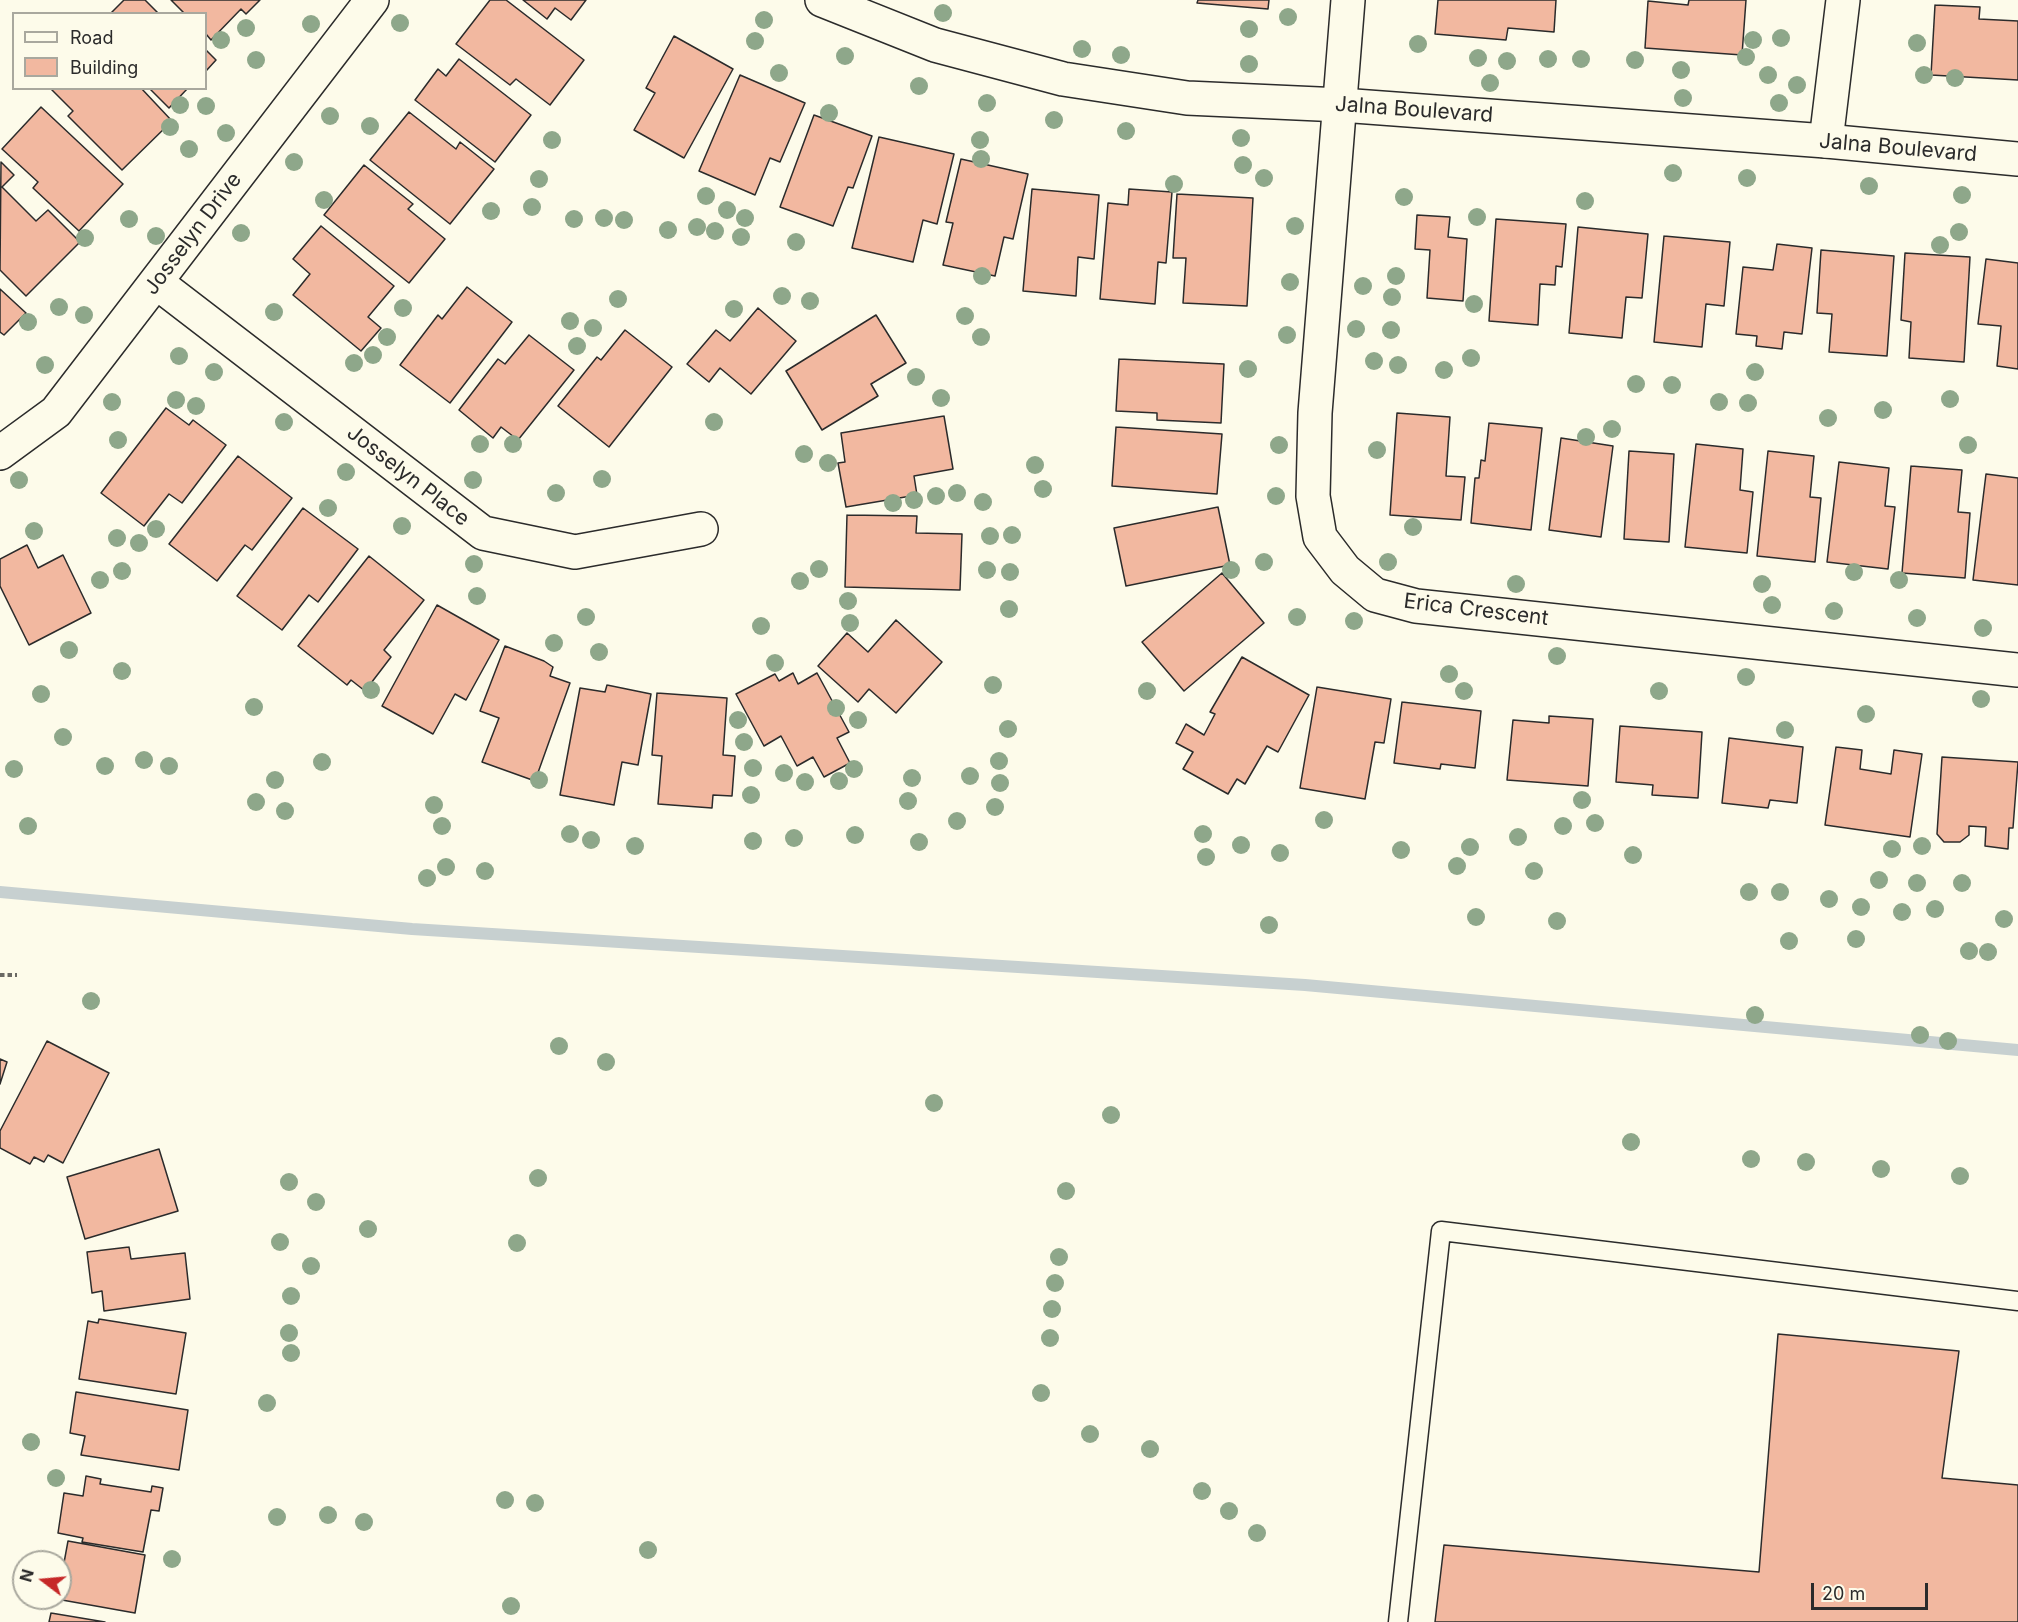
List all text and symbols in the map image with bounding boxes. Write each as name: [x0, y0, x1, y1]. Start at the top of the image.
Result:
legend: [12, 12, 207, 90]
text: Road: [70, 27, 113, 48]
text: Building: [70, 57, 138, 78]
street label: Jalna Boulevard: [1334, 92, 1494, 128]
street label: Jalna Boulevard: [1818, 129, 1978, 167]
street label: Josselyn Drive: [139, 168, 247, 300]
street label: Josselyn Place: [342, 420, 474, 532]
street label: Erica Crescent: [1402, 589, 1550, 631]
north arrow: [12, 1550, 72, 1610]
text: N: [15, 1567, 38, 1584]
scale bar: [1814, 1571, 1931, 1609]
text: 20 m: [1822, 1583, 1865, 1604]

